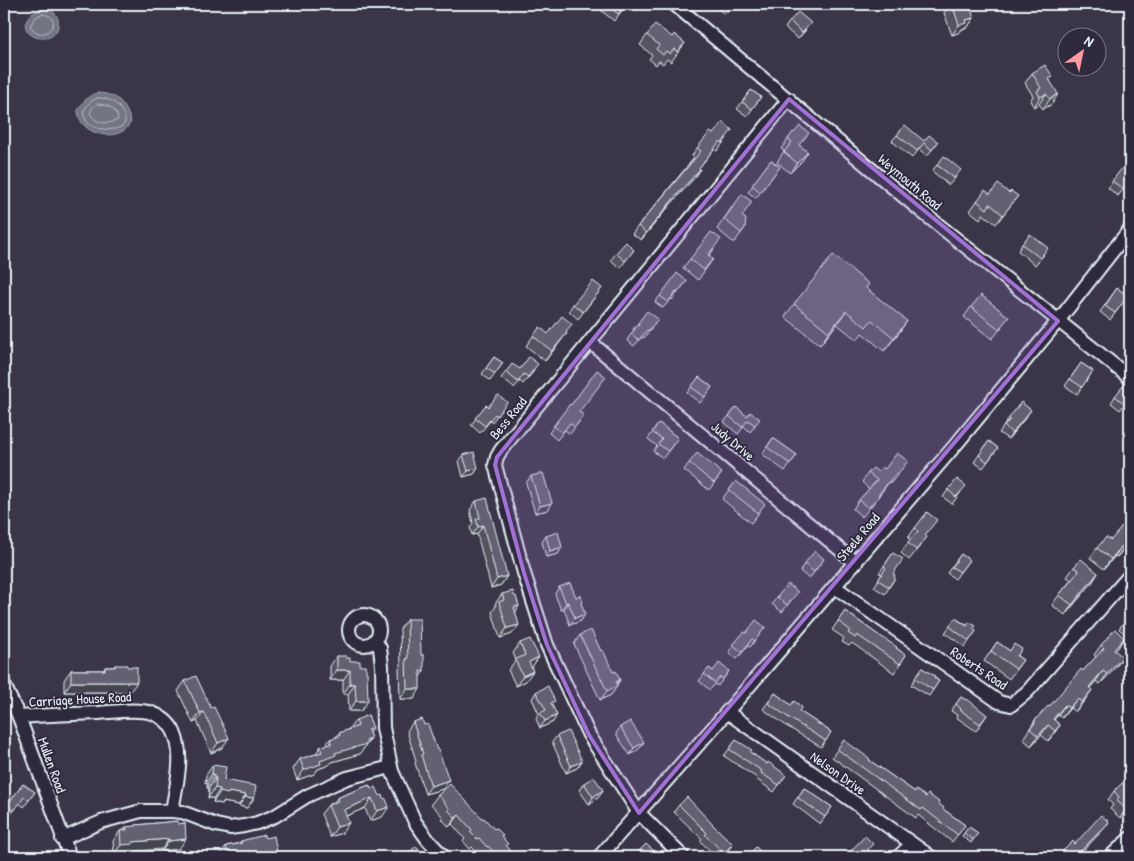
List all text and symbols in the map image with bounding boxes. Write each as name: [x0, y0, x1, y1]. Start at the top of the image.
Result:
north arrow: [1056, 28, 1106, 78]
text: N: [1081, 31, 1098, 51]
street label: Weymouth Road: [874, 149, 947, 215]
street label: Bess Road: [485, 392, 531, 443]
street label: Judy Drive: [707, 417, 760, 466]
street label: Steele Road: [832, 508, 884, 565]
street label: Roberts Road: [947, 642, 1012, 694]
street label: Carriage House Road: [28, 686, 132, 712]
street label: Mullen Road: [34, 734, 72, 796]
street label: Nelson Drive: [807, 747, 870, 799]

